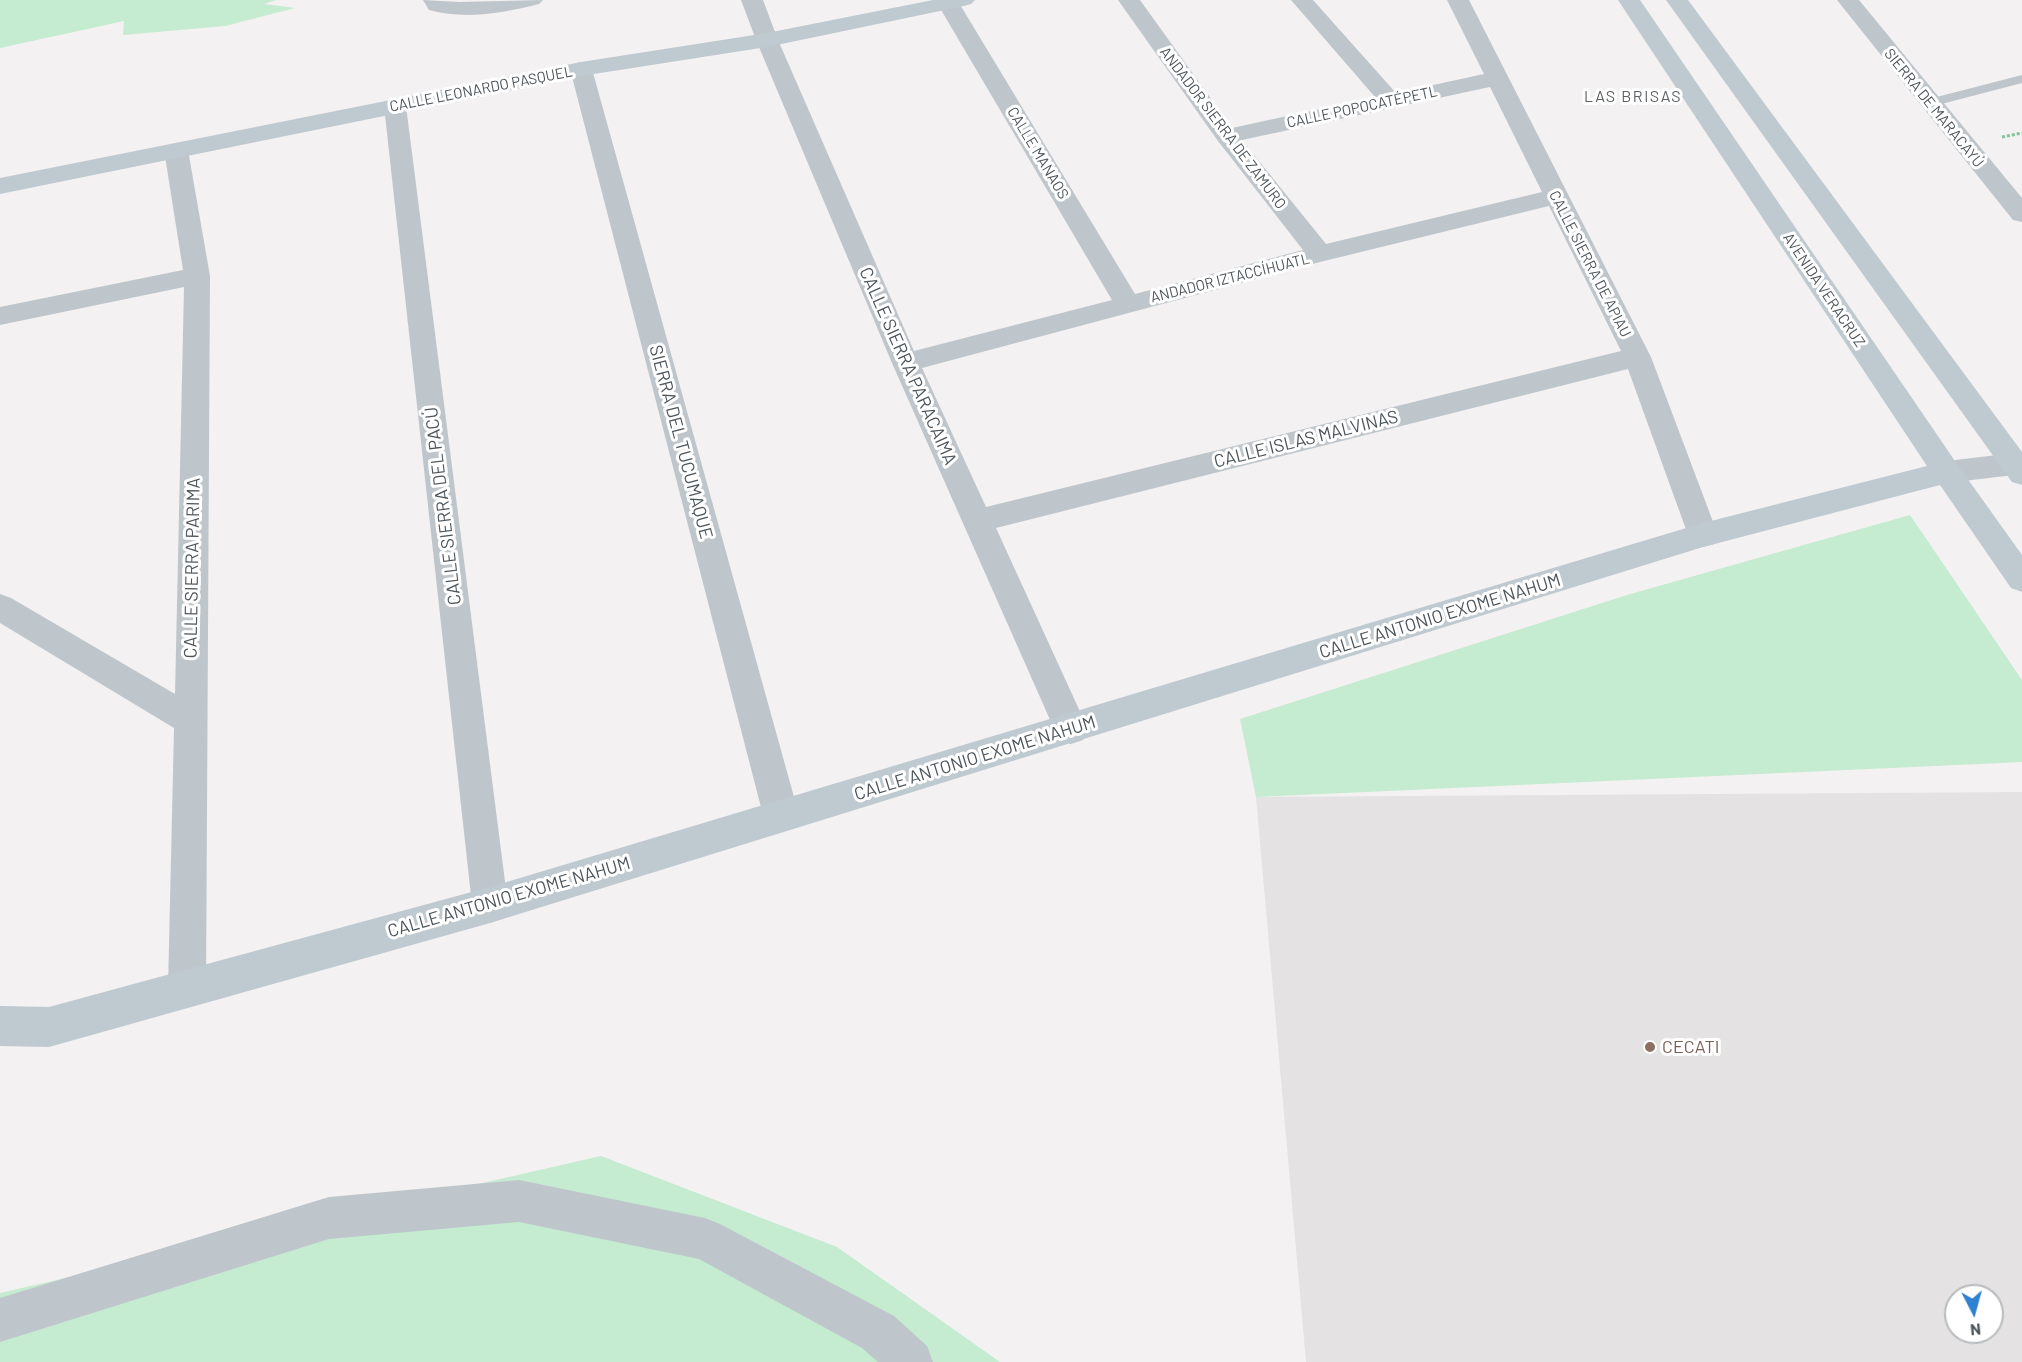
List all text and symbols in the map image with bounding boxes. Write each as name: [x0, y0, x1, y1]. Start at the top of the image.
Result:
street label: ANDADOR SIERRA DE ZAMURO: [1156, 43, 1290, 213]
street label: SIERRA DE MARACAYÚ: [1880, 45, 1988, 171]
street label: CALLE LEONARDO PASQUEL: [388, 62, 574, 116]
street label: CALLE POPOCATÉPETL: [1285, 82, 1439, 132]
district label: LAS BRISAS: [1584, 87, 1682, 107]
street label: CALLE MANAOS: [1003, 104, 1073, 202]
street label: CALLE SIERRA DE APIAU: [1545, 188, 1635, 340]
street label: AVENIDA VERACRUZ: [1779, 230, 1869, 350]
street label: ANDADOR IZTACCÍHUATL: [1149, 250, 1311, 306]
street label: CALLE SIERRA PARACAIMA: [855, 264, 961, 468]
street label: SIERRA DEL TUCUMAQUE: [645, 343, 717, 541]
street label: CALLE SIERRA DEL PACÚ: [420, 406, 466, 606]
street label: CALLE ISLAS MALVINAS: [1212, 406, 1400, 472]
street label: CALLE SIERRA PARIMA: [180, 477, 204, 659]
street label: CALLE ANTONIO EXOME NAHUM: [1317, 569, 1563, 663]
street label: CALLE ANTONIO EXOME NAHUM: [852, 711, 1098, 805]
street label: CALLE ANTONIO EXOME NAHUM: [385, 852, 633, 942]
place label: CECATI: [1662, 1036, 1719, 1058]
marker: CECATI: [1643, 1040, 1657, 1054]
north arrow: [1944, 1284, 2004, 1344]
text: N: [1969, 1320, 1982, 1340]

